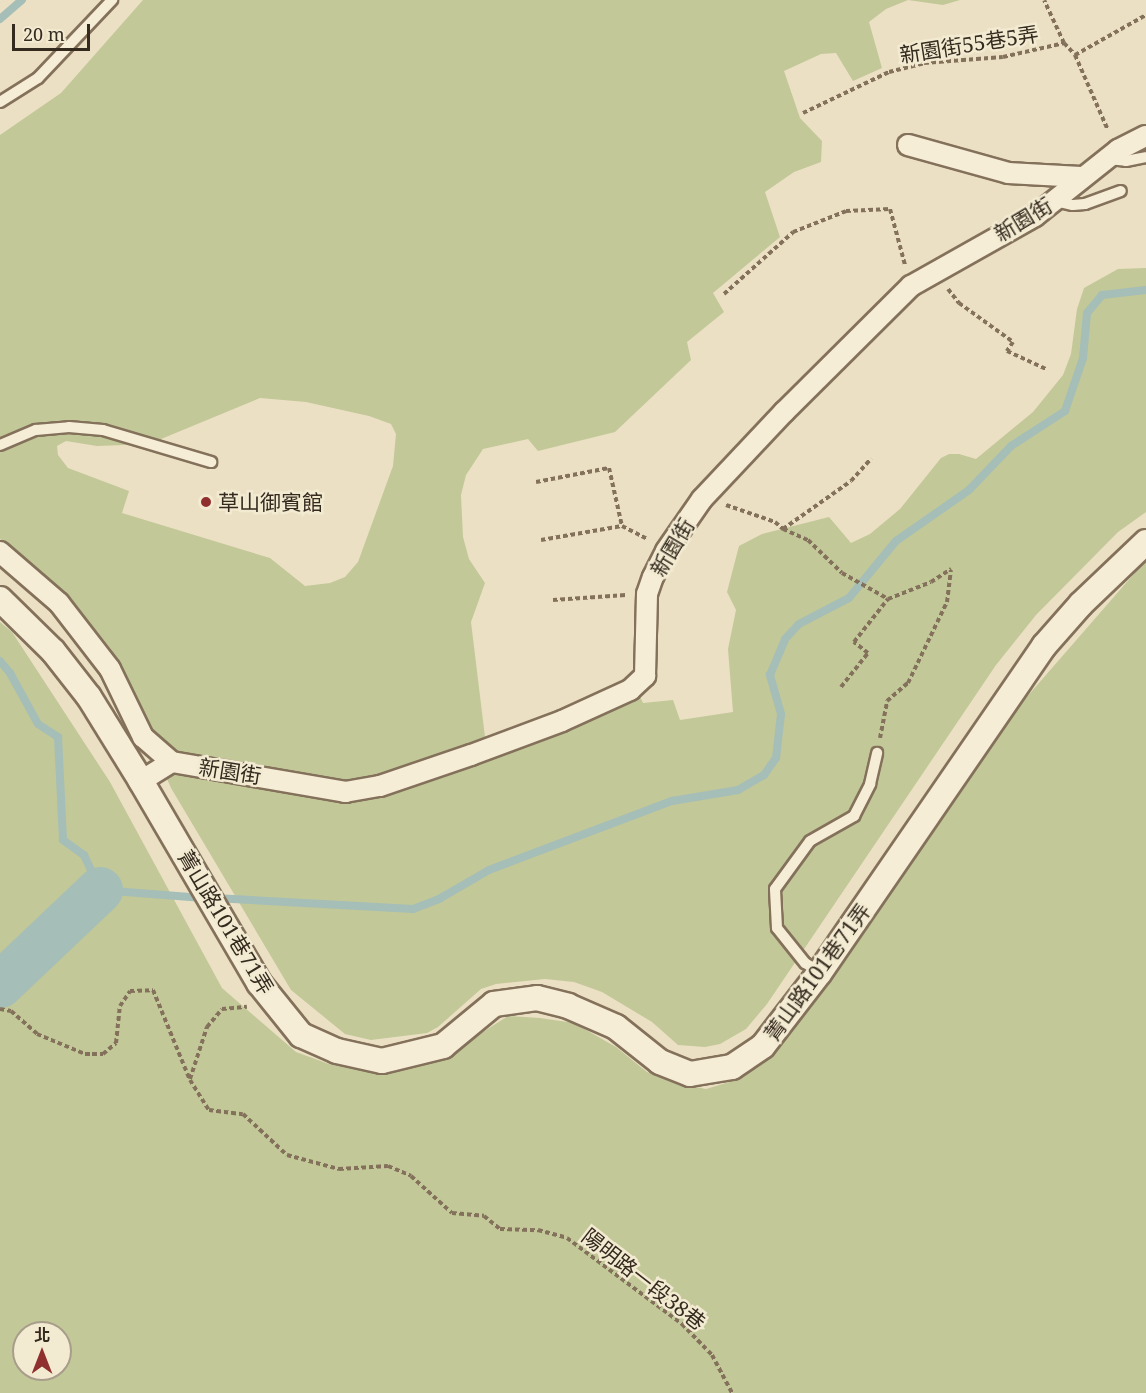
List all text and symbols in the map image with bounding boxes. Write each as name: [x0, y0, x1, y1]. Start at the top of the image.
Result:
scale bar: [15, 12, 93, 50]
street label: 新園街55巷5弄: [898, 21, 1040, 67]
text: 20 m: [23, 22, 65, 46]
street label: 新園街: [990, 192, 1056, 246]
place label: 草山御賓館: [218, 489, 323, 515]
marker: 草山御賓館: [199, 495, 213, 509]
street label: 新園街: [645, 514, 699, 580]
street label: 新園街: [197, 754, 263, 788]
street label: 菁山路101巷71弄: [173, 845, 279, 999]
street label: 菁山路101巷71弄: [759, 898, 875, 1046]
street label: 陽明路一段38巷: [577, 1223, 711, 1335]
north arrow: [12, 1321, 72, 1381]
text: 北: [34, 1324, 50, 1346]

